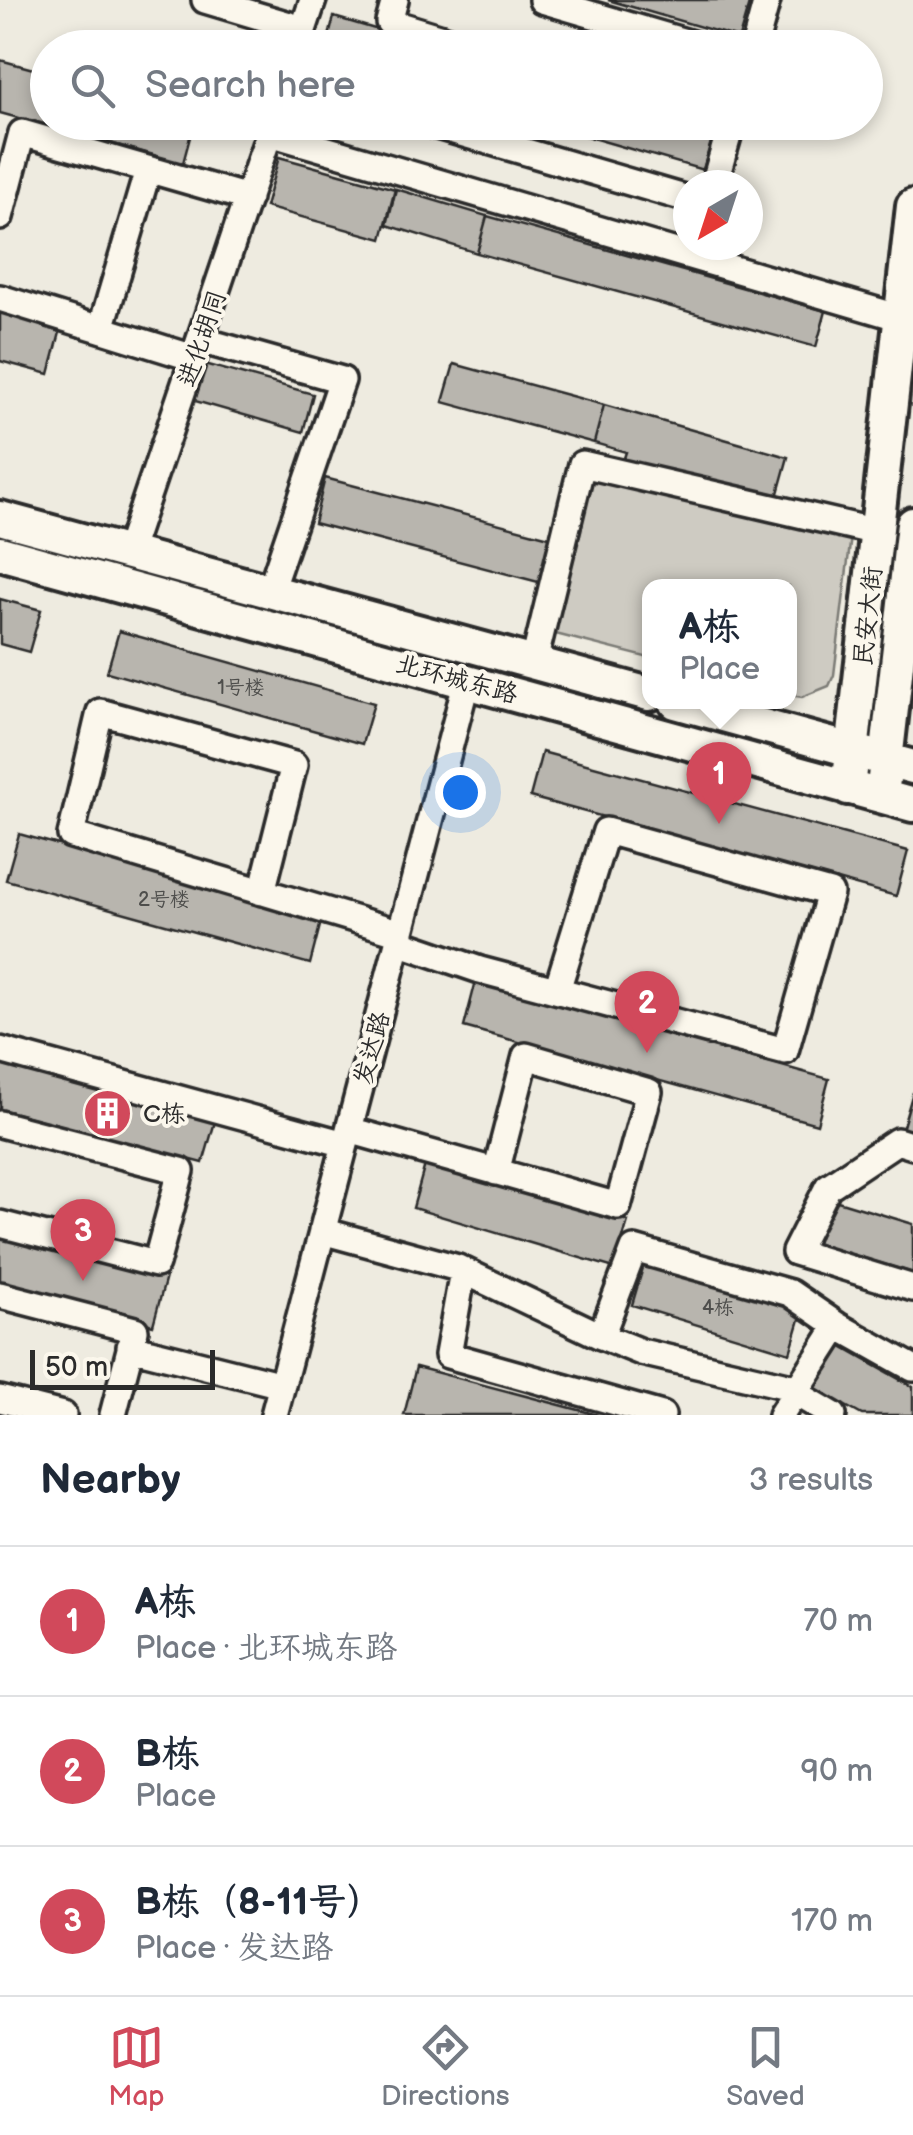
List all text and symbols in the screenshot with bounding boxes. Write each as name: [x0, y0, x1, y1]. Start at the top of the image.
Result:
search box: [30, 30, 883, 140]
icon: search: [65, 58, 120, 113]
text: Search here: [145, 63, 356, 108]
north arrow: [673, 170, 763, 260]
street label: 进化胡同: [171, 286, 233, 391]
street label: 民安大街: [848, 565, 889, 668]
popup: [642, 579, 797, 709]
text: A栋: [679, 605, 740, 650]
street label: 北环城东路: [392, 648, 521, 711]
text: Place: [679, 650, 760, 689]
house number: 1号楼: [217, 676, 265, 700]
pin: 1: [686, 742, 752, 824]
your location: [435, 767, 486, 818]
house number: 2号楼: [138, 888, 190, 912]
pin: 2: [614, 970, 680, 1053]
street label: 发达路: [348, 1008, 397, 1089]
building icon: C栋: [82, 1087, 134, 1139]
place label: C栋: [143, 1099, 186, 1130]
pin: 3: [51, 1198, 116, 1281]
house number: 4栋: [702, 1296, 734, 1320]
scale bar: [30, 1345, 215, 1390]
text: 50 m: [45, 1351, 108, 1384]
text: Nearby: [40, 1455, 180, 1506]
text: 3 results: [749, 1461, 873, 1500]
text: A栋: [135, 1580, 196, 1625]
text: 1: [66, 1602, 79, 1641]
text: 70 m: [803, 1602, 873, 1641]
text: Place · 北环城东路: [135, 1629, 397, 1668]
text: B栋: [135, 1732, 200, 1777]
text: 2: [63, 1752, 82, 1791]
text: 90 m: [801, 1752, 873, 1791]
text: Place: [135, 1777, 216, 1816]
text: B栋（8-11号）: [135, 1880, 384, 1925]
text: 3: [63, 1902, 82, 1941]
text: 170 m: [791, 1902, 873, 1941]
text: Place · 发达路: [135, 1929, 333, 1968]
tab: Map: [108, 2020, 165, 2113]
tab: Directions: [381, 2020, 510, 2113]
tab: Saved: [726, 2020, 805, 2113]

